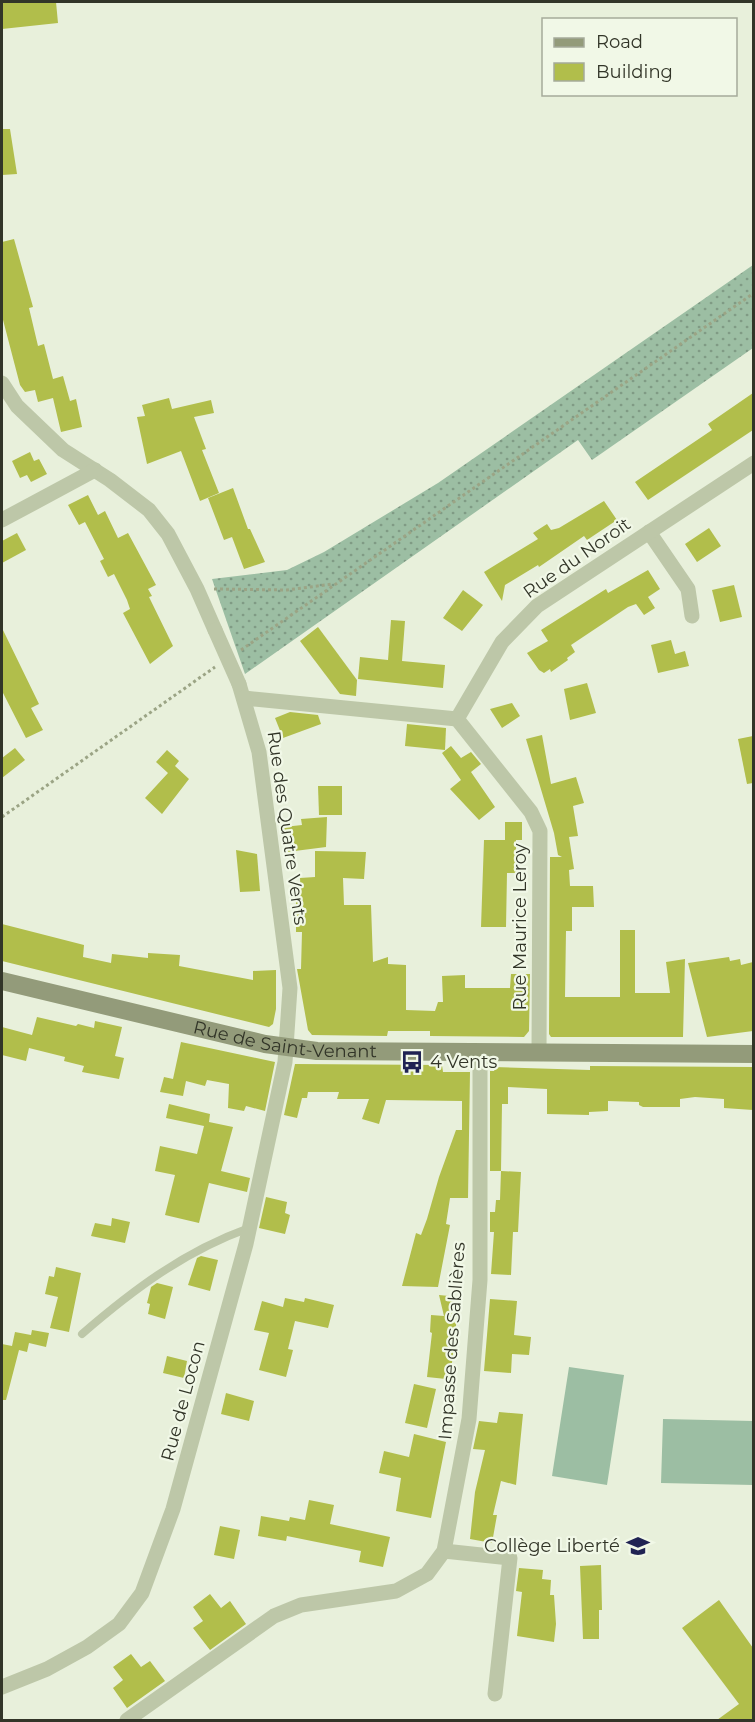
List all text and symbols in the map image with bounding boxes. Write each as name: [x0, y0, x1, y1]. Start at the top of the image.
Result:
legend: [542, 18, 737, 96]
text: Road: [596, 31, 643, 53]
text: Building: [596, 61, 673, 83]
street label: Rue du Noroit: [519, 513, 635, 603]
street label: Rue des Quatre Vents: [262, 730, 312, 927]
street label: Rue Maurice Leroy: [509, 843, 531, 1011]
street label: Rue de Saint-Venant: [191, 1016, 377, 1062]
bus stop icon: 4 Vents: [399, 1049, 425, 1075]
place label: 4 Vents: [430, 1051, 498, 1073]
street label: Impasse des Sablières: [434, 1241, 470, 1441]
street label: Rue de Locon: [156, 1338, 210, 1464]
school or university icon: Collège Liberté: [625, 1533, 651, 1559]
place label: Collège Liberté: [484, 1535, 620, 1557]

